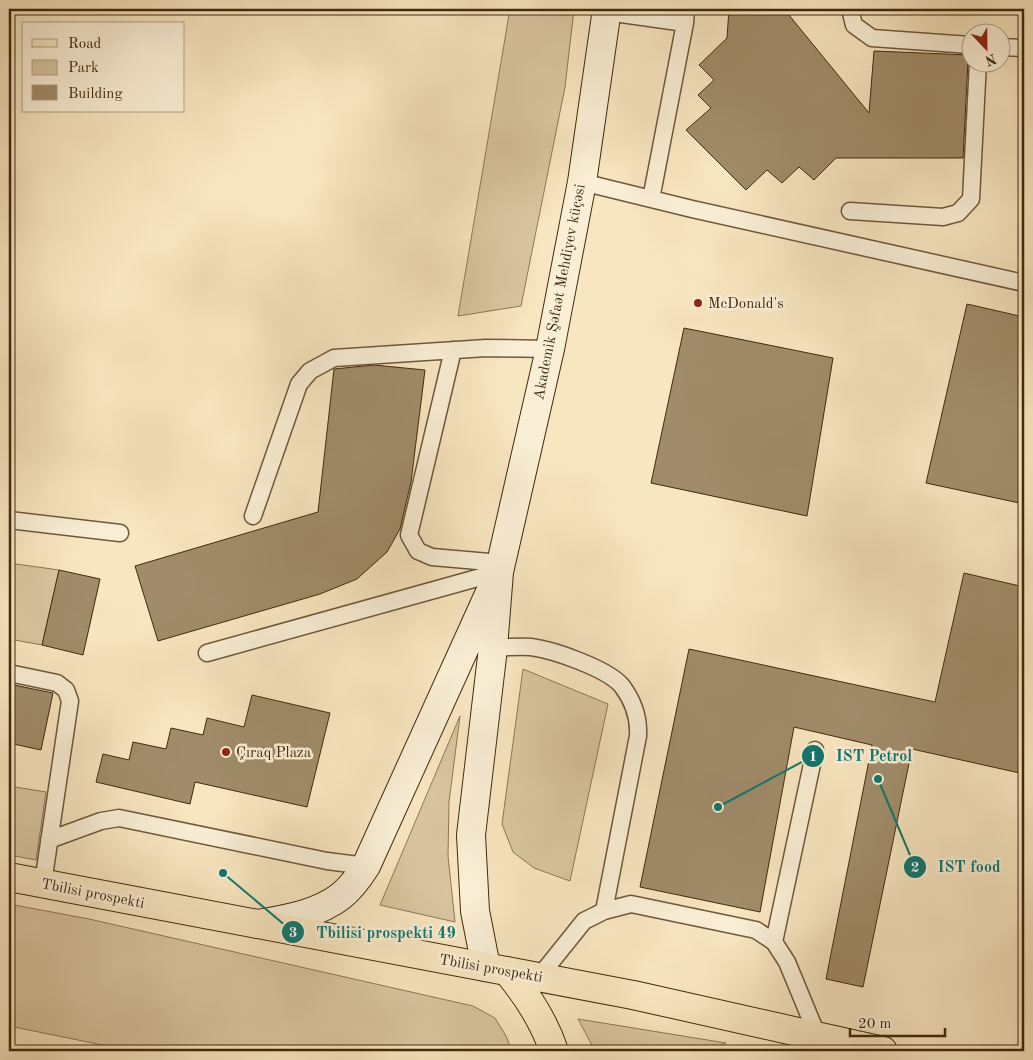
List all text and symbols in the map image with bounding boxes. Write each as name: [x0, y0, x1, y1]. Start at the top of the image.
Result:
legend: [22, 22, 185, 112]
north arrow: [960, 22, 1010, 72]
text: Road: [68, 37, 102, 52]
text: N: [983, 51, 998, 68]
text: Park: [68, 61, 99, 76]
text: Building: [68, 87, 123, 102]
street label: Akademik Şəfaət Mehdiyev küçəsi: [532, 183, 589, 402]
marker: McDonald's: [692, 297, 704, 309]
place label: McDonald's: [708, 297, 784, 312]
callout: IST Petrol: [801, 740, 922, 771]
marker: Çıraq Plaza: [220, 746, 232, 758]
place label: Çıraq Plaza: [236, 746, 312, 761]
text: IST Petrol: [836, 749, 912, 765]
text: 1: [809, 750, 817, 765]
callout: IST food: [903, 851, 1011, 882]
text: IST food: [937, 860, 1001, 876]
text: 2: [911, 861, 919, 876]
street label: Tbilisi prospekti: [40, 877, 146, 912]
callout: Tbilisi prospekti 49: [281, 916, 465, 947]
text: 3: [289, 926, 297, 941]
text: Tbilisi prospekti 49: [316, 926, 456, 942]
street label: Tbilisi prospekti: [438, 953, 544, 986]
scale bar: [850, 1005, 946, 1037]
text: 20 m: [858, 1017, 892, 1032]

